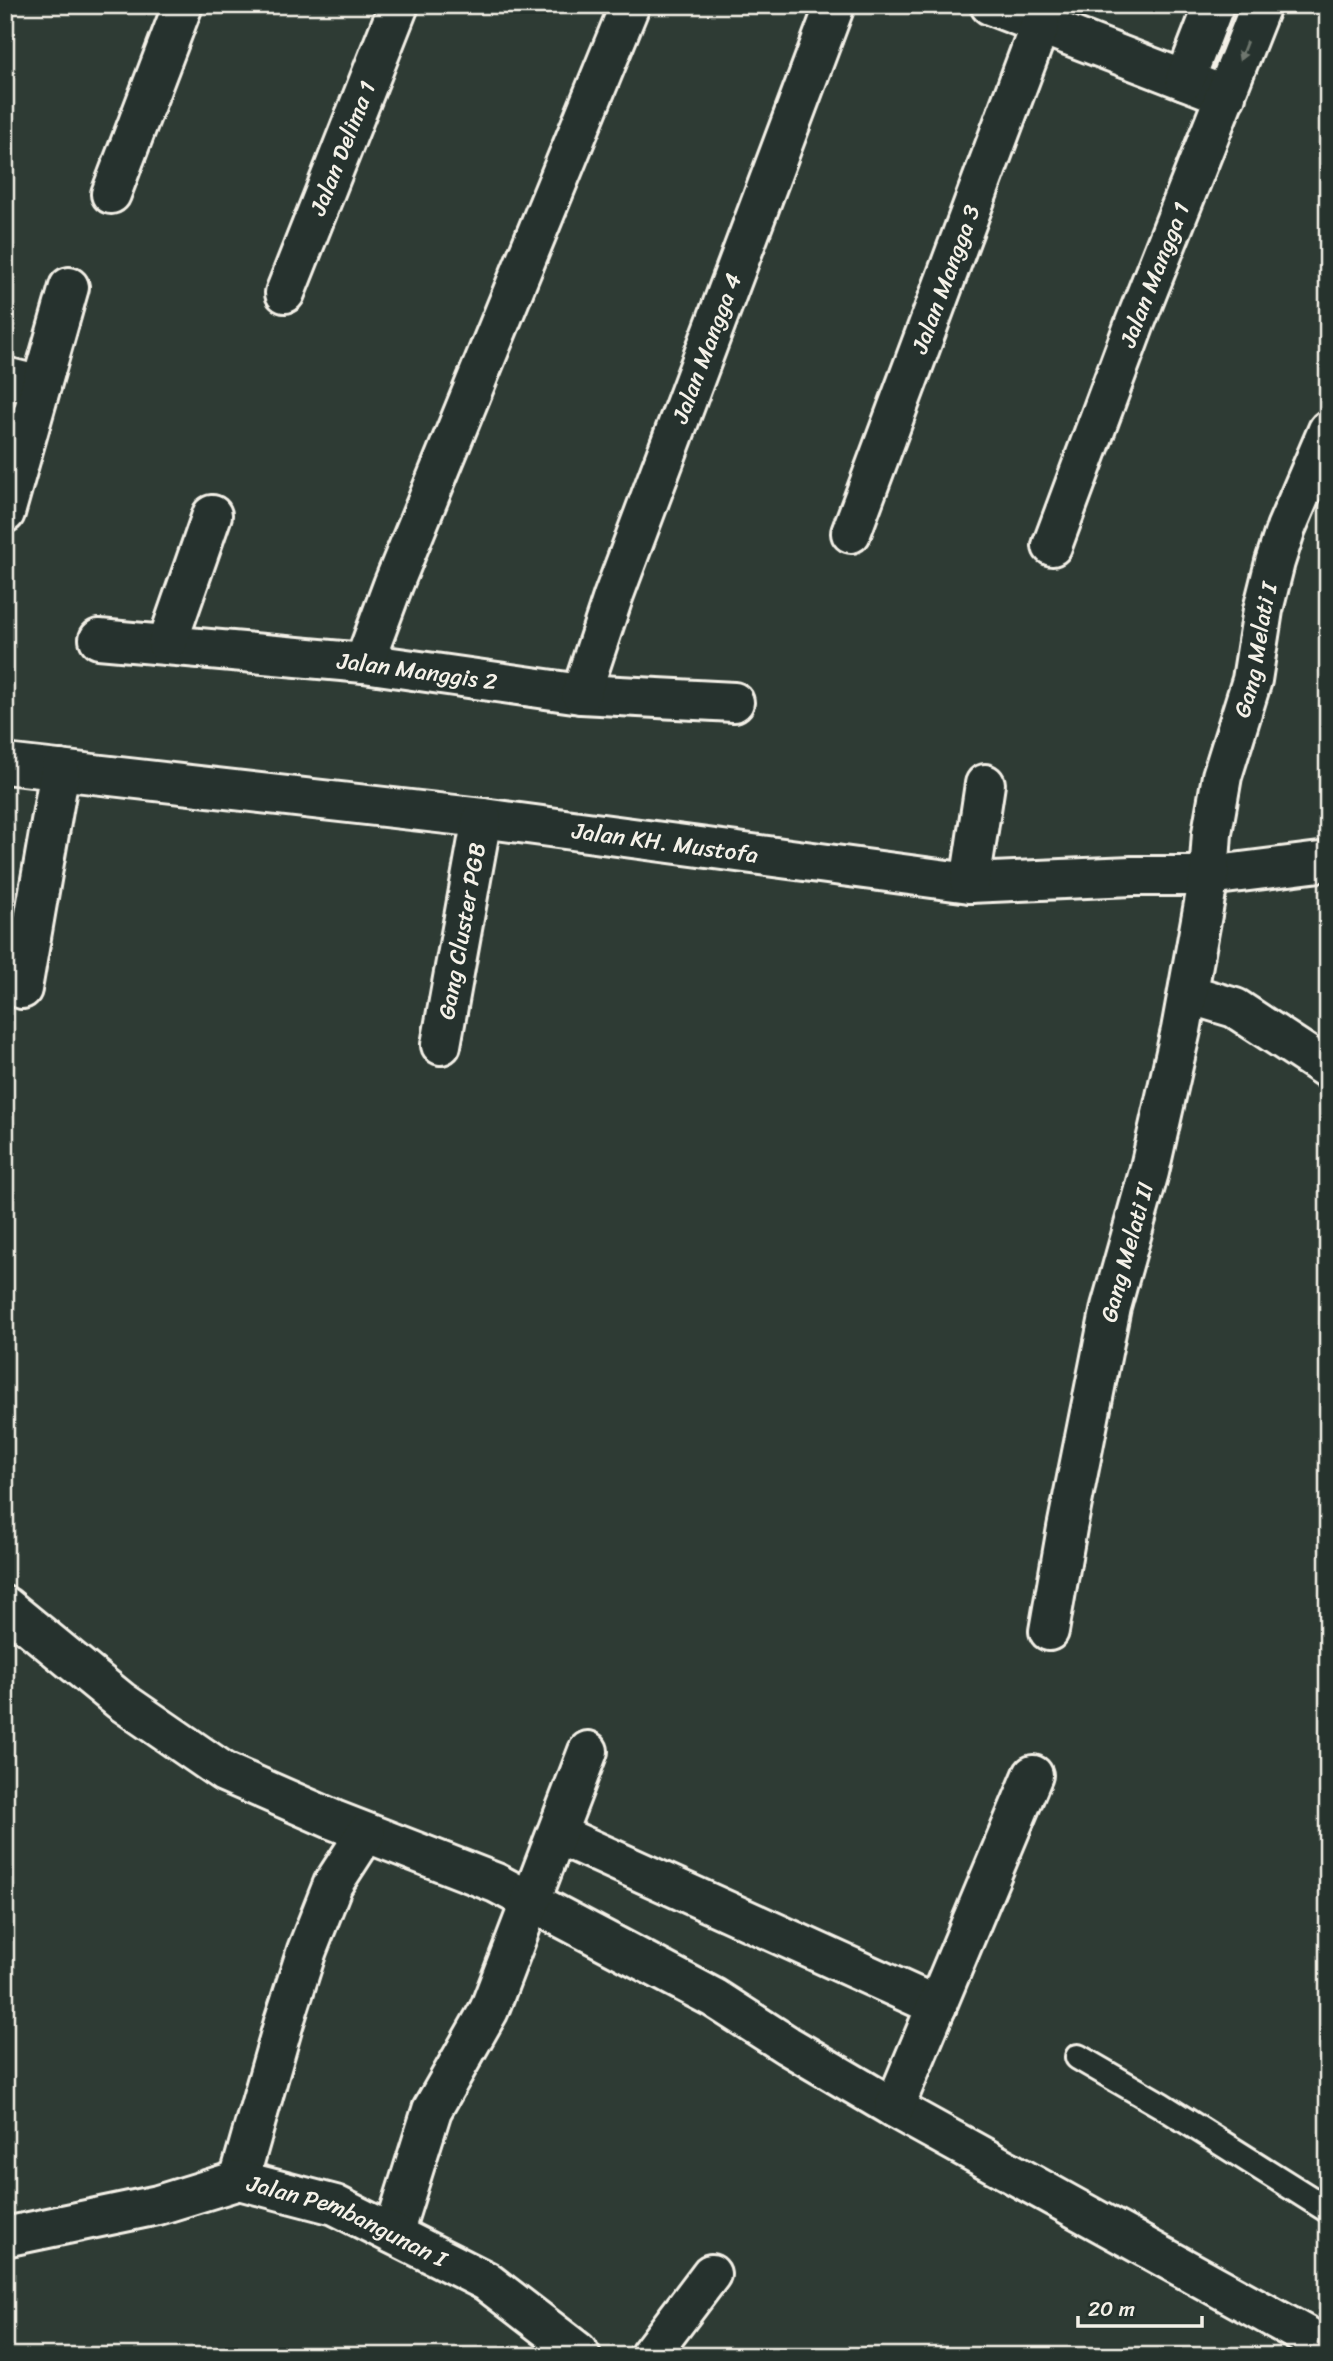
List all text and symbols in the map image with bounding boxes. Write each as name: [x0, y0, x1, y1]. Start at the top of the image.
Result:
one-way arrow: [1238, 40, 1249, 61]
street label: Jalan Delima 1: [297, 74, 388, 222]
street label: Jalan Mangga 1: [1107, 196, 1201, 354]
street label: Jalan Mangga 3: [899, 198, 992, 360]
street label: Jalan Mangga 4: [659, 267, 753, 430]
street label: Gang Melati I: [1221, 576, 1290, 723]
street label: Jalan Manggis 2: [335, 640, 500, 702]
street label: Jalan KH. Mustofa: [569, 810, 761, 875]
street label: Gang Cluster PGB: [426, 839, 498, 1023]
street label: Gang Melati II: [1088, 1177, 1166, 1326]
street label: Jalan Pembangunan I: [242, 2162, 456, 2280]
scale bar: [1078, 2284, 1202, 2328]
text: 20 m: [1088, 2290, 1135, 2328]

